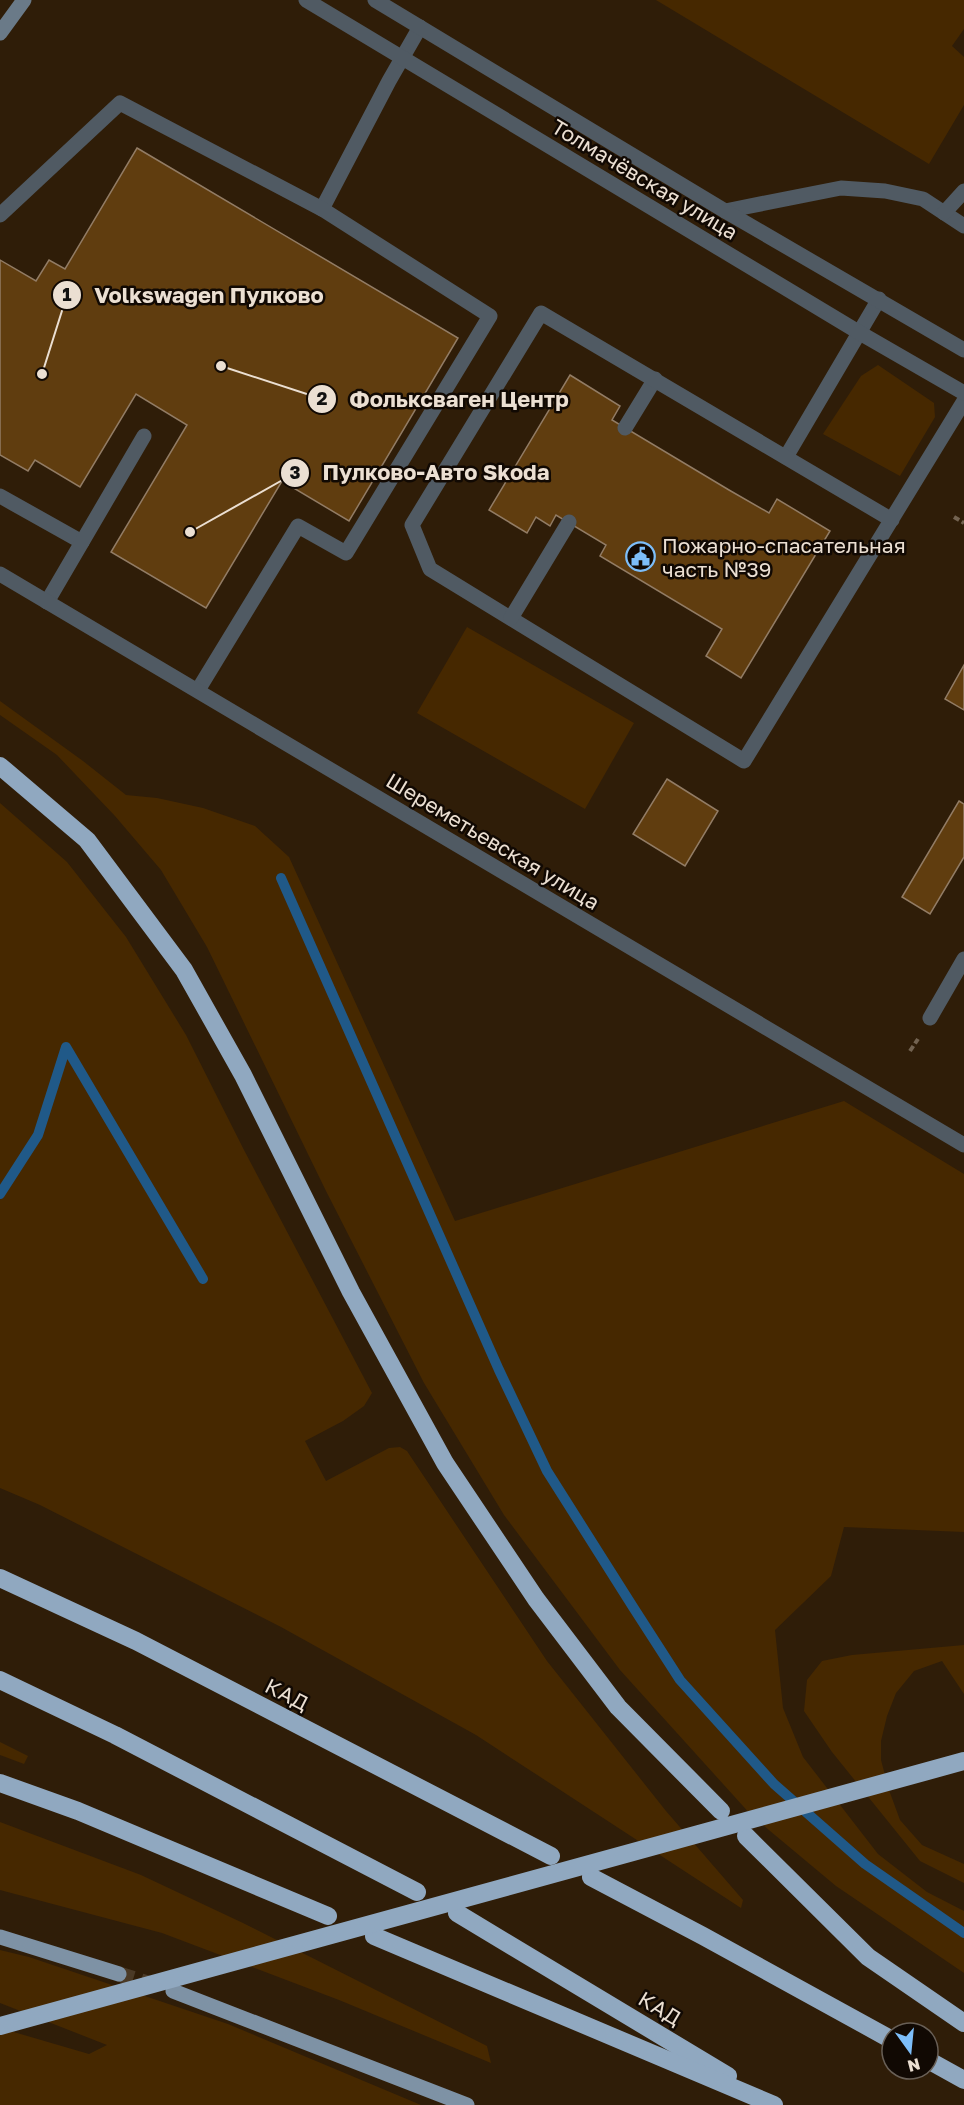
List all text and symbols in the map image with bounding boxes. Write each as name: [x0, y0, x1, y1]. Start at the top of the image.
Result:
street label: Толмачёвская улица: [547, 113, 743, 245]
callout: Volkswagen Пулково: [52, 275, 335, 315]
text: Volkswagen Пулково: [94, 281, 324, 308]
text: 1: [62, 283, 72, 305]
callout: Фольксваген Центр: [307, 379, 581, 419]
text: Фольксваген Центр: [349, 385, 569, 412]
text: 2: [317, 387, 328, 409]
callout: Пулково-Авто Skoda: [280, 453, 561, 493]
text: Пулково-Авто Skoda: [323, 458, 549, 485]
text: 3: [290, 461, 301, 483]
place label: Пожарно-спасательная часть №39: [662, 532, 906, 582]
public building icon: Пожарно-спасательная часть №39: [625, 541, 657, 573]
street label: Шереметьевская улица: [382, 767, 604, 915]
street label: КАД: [261, 1672, 313, 1716]
street label: КАД: [634, 1985, 686, 2031]
north arrow: [880, 2021, 940, 2081]
text: N: [905, 2054, 922, 2077]

